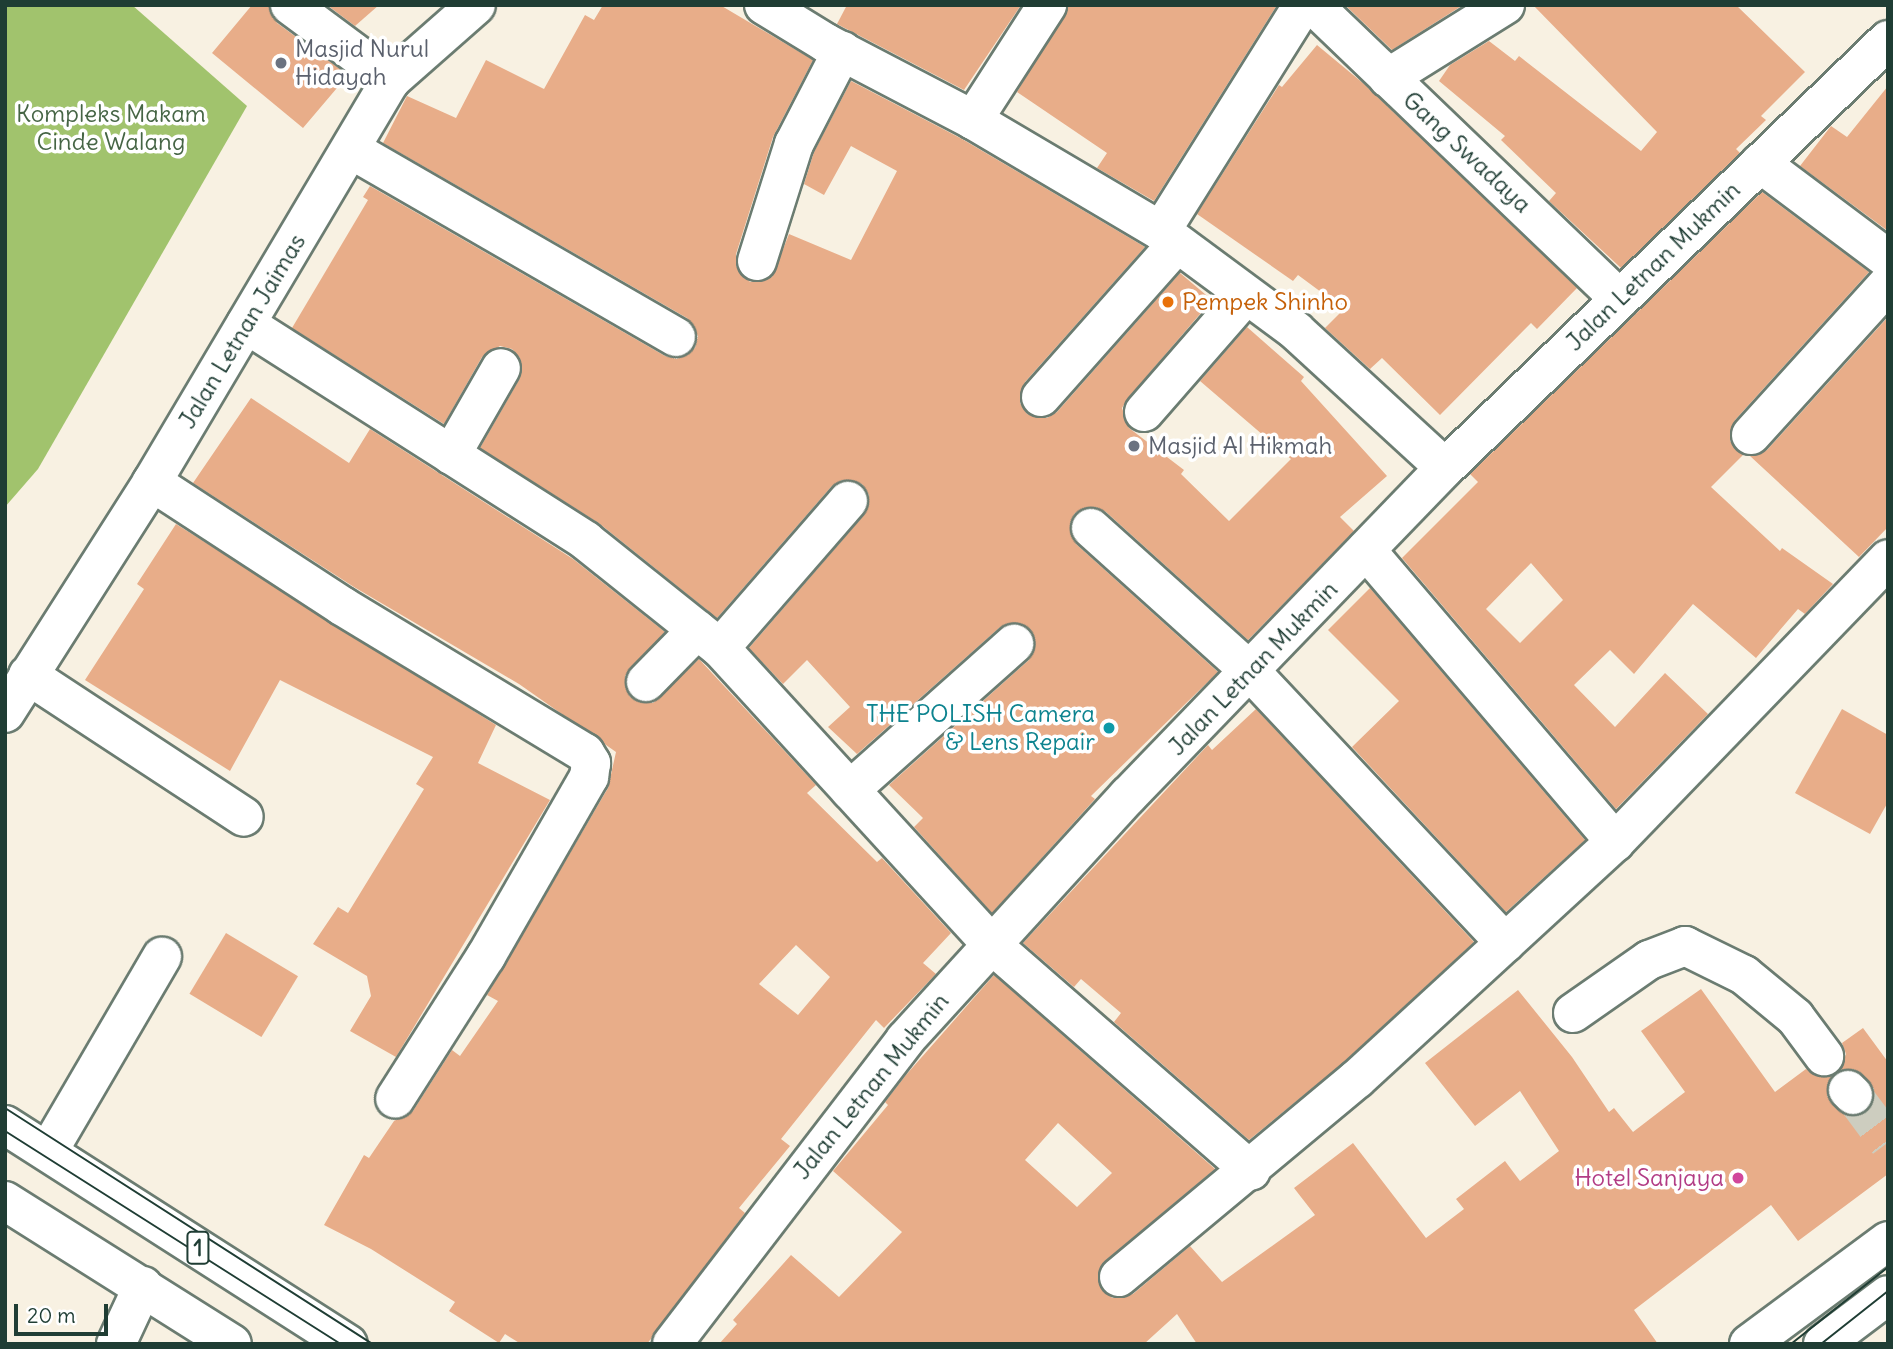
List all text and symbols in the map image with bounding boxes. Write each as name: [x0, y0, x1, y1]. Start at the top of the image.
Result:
place label: Masjid Nurul Hidayah: [295, 35, 429, 91]
marker: Masjid Nurul Hidayah: [273, 55, 289, 71]
street label: Gang Swadaya: [1397, 85, 1537, 219]
park label: Kompleks Makam Cinde Walang: [16, 100, 206, 156]
street label: Jalan Letnan Mukmin: [1560, 175, 1746, 357]
street label: Jalan Letnan Jaimas: [172, 228, 312, 434]
place label: Pempek Shinho: [1182, 288, 1348, 316]
marker: Pempek Shinho: [1160, 294, 1176, 310]
place label: Masjid Al Hikmah: [1148, 432, 1332, 460]
marker: Masjid Al Hikmah: [1126, 438, 1142, 454]
street label: Jalan Letnan Mukmin: [1162, 575, 1344, 761]
place label: THE POLISH Camera & Lens Repair: [866, 700, 1095, 756]
marker: THE POLISH Camera & Lens Repair: [1101, 720, 1117, 736]
street label: Jalan Letnan Mukmin: [787, 987, 955, 1185]
place label: Hotel Sanjaya: [1574, 1164, 1724, 1192]
marker: Hotel Sanjaya: [1730, 1170, 1746, 1186]
road number: 1: [186, 1228, 210, 1268]
scale bar: [18, 1290, 112, 1334]
text: 20 m: [27, 1302, 76, 1329]

